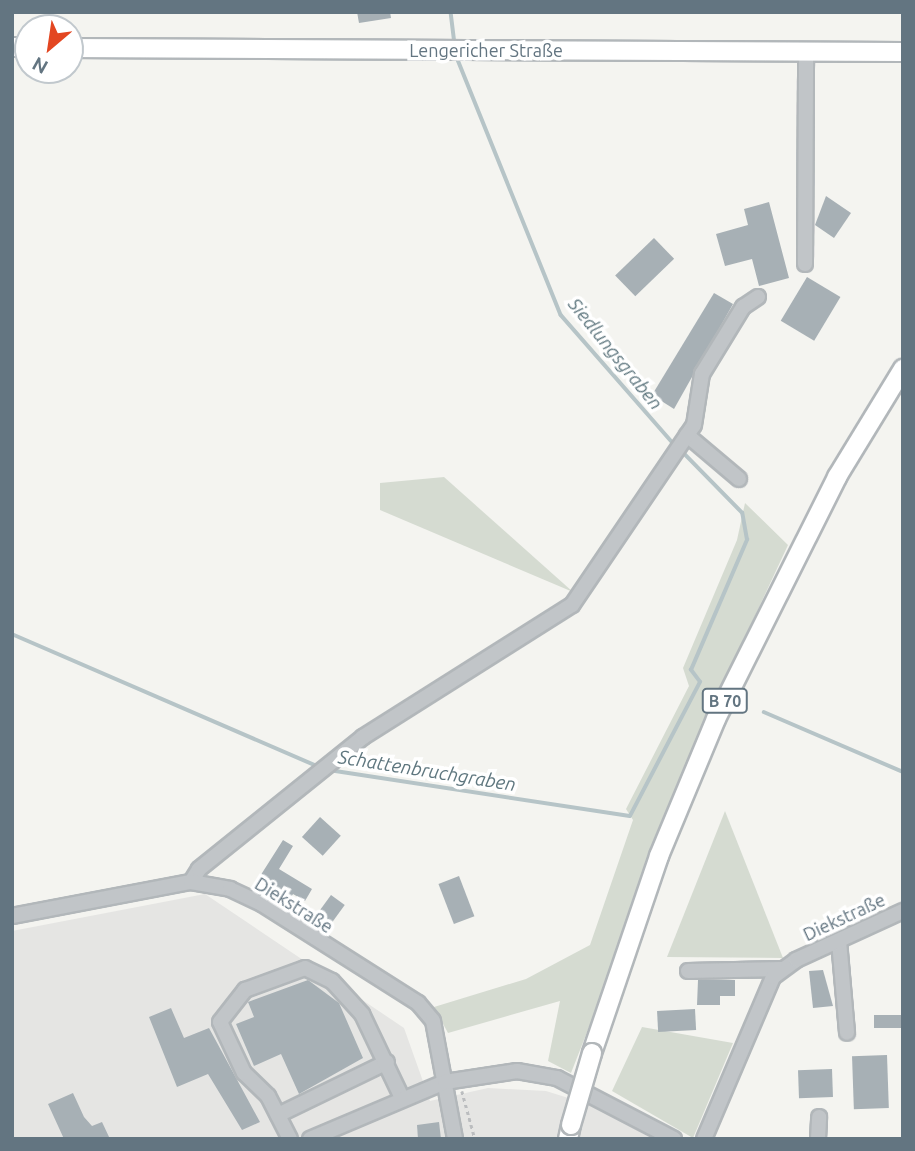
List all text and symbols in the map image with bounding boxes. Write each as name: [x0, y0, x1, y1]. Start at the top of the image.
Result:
north arrow: [14, 14, 84, 84]
street label: Lengericher Straße: [409, 39, 563, 61]
text: N: [28, 53, 51, 79]
water label: Siedlungsgraben: [563, 293, 667, 415]
road number: B 70: [700, 688, 750, 714]
water label: Schattenbruchgraben: [336, 746, 518, 796]
street label: Diekstraße: [251, 873, 337, 937]
street label: Diekstraße: [800, 889, 888, 945]

